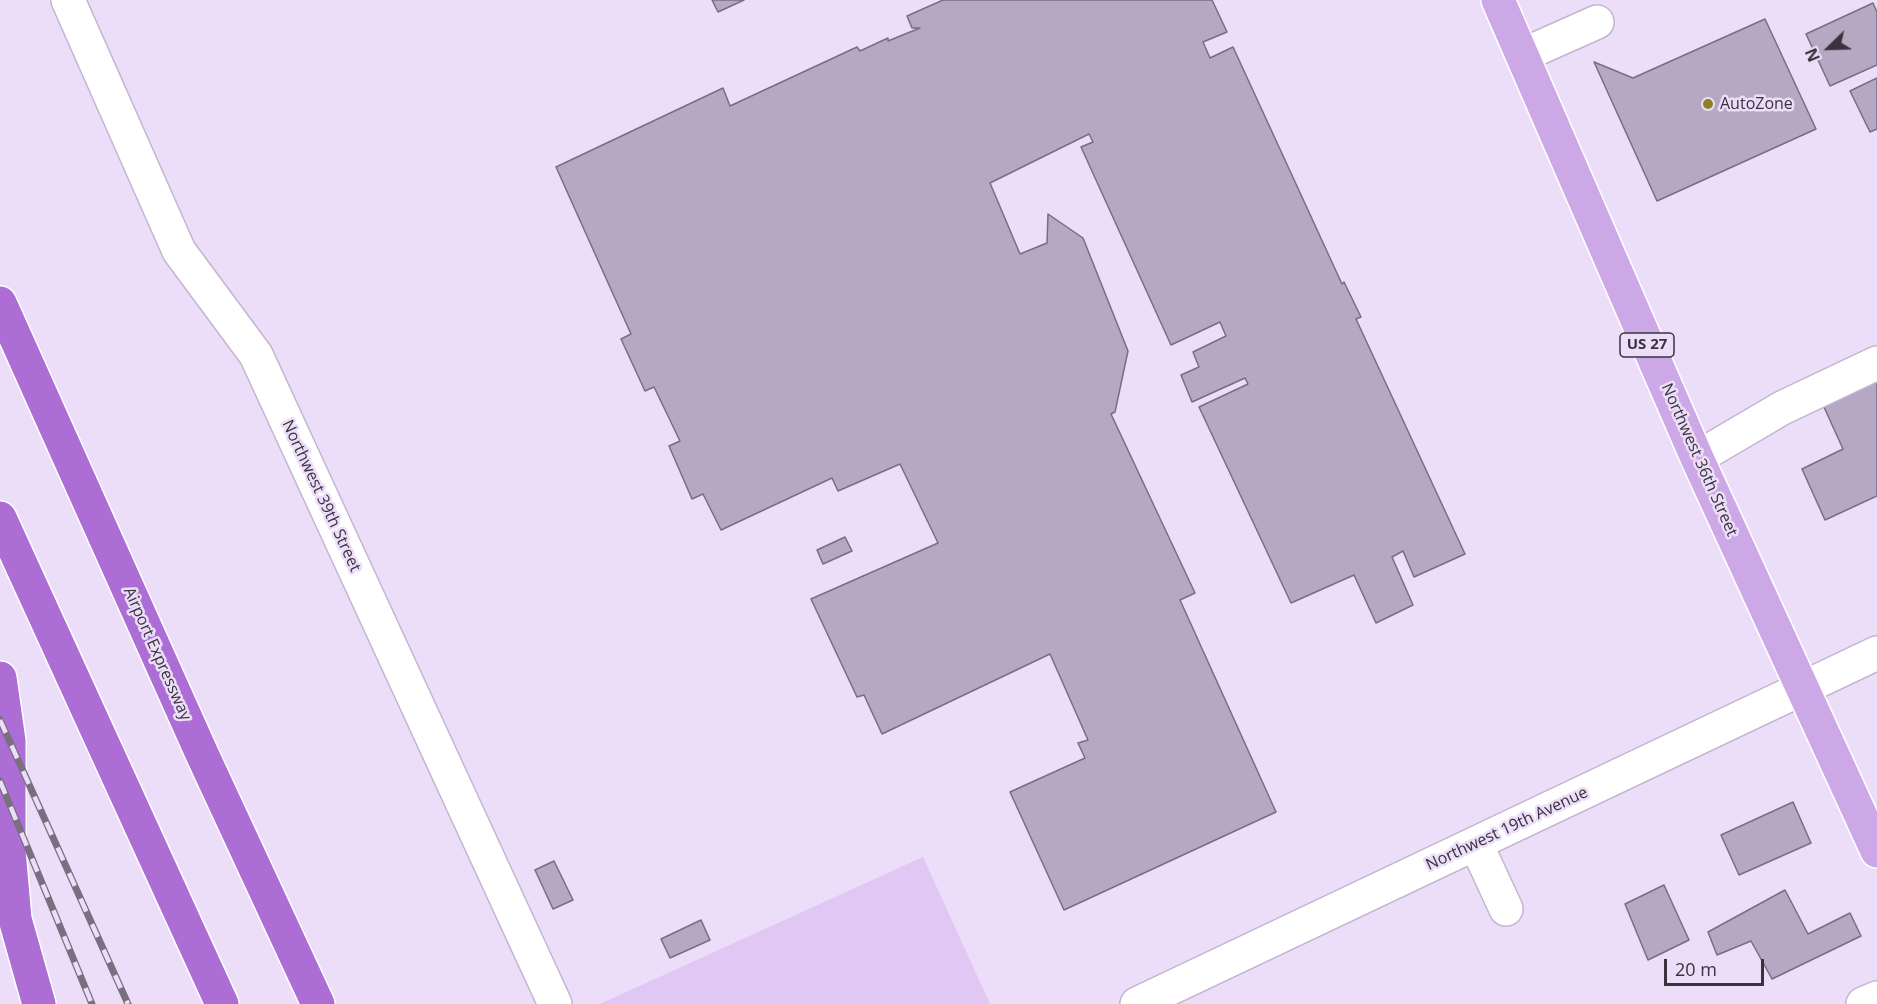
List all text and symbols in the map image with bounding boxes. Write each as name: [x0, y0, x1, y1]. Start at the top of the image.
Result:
north arrow: [1799, 18, 1859, 78]
text: N: [1800, 45, 1825, 65]
place label: AutoZone: [1720, 94, 1793, 114]
marker: AutoZone: [1701, 97, 1715, 111]
road number: US 27: [1620, 333, 1674, 357]
street label: Northwest 36th Street: [1657, 381, 1741, 539]
street label: Northwest 39th Street: [277, 417, 365, 575]
street label: Airport Expressway: [119, 584, 195, 724]
street label: Northwest 19th Avenue: [1423, 783, 1591, 875]
scale bar: [1667, 947, 1768, 985]
text: 20 m: [1675, 957, 1717, 981]

